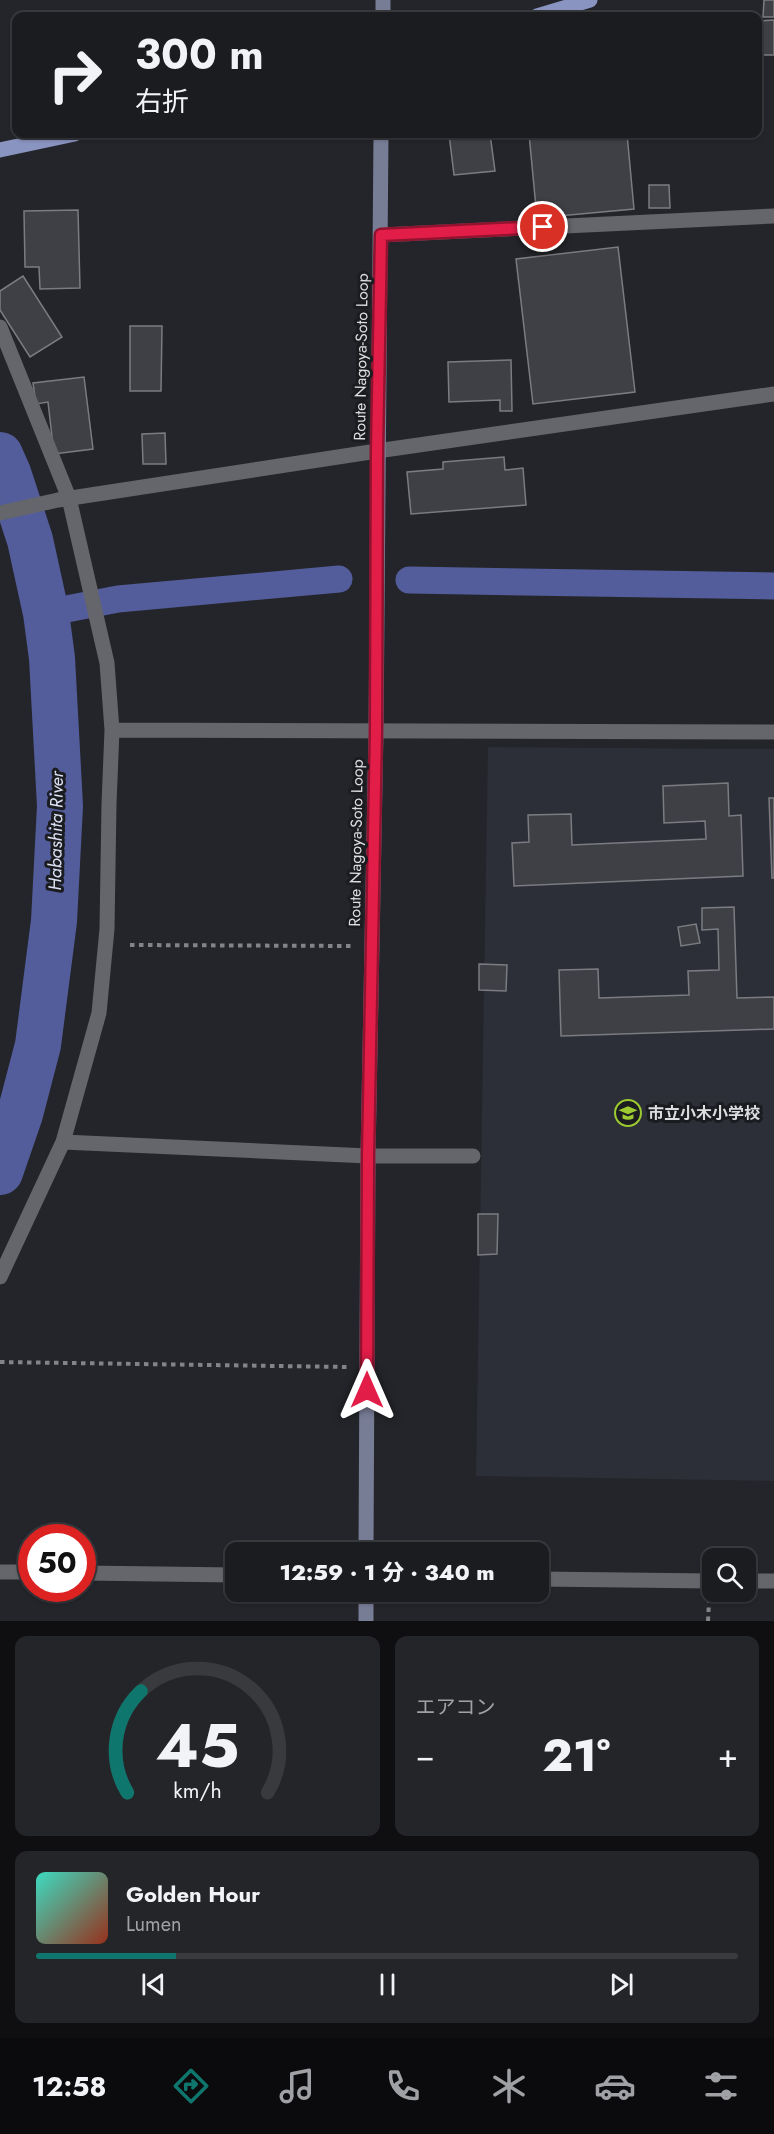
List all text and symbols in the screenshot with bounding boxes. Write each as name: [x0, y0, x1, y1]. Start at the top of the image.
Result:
text: 300 m: [135, 24, 264, 85]
icon: right: [36, 36, 114, 114]
text: 右折: [135, 82, 189, 121]
pin: [517, 201, 568, 252]
icon: arrive: [526, 210, 559, 243]
street label: Route Nagoya-Soto Loop: [348, 273, 374, 441]
street label: Route Nagoya-Soto Loop: [343, 759, 369, 927]
water label: Habashita River: [42, 770, 70, 891]
school or university icon: 市立小木小学校: [613, 1098, 643, 1128]
place label: 市立小木小学校: [648, 1102, 760, 1125]
position arrow: [335, 1358, 399, 1422]
speed limit sign: 50: [18, 1524, 96, 1602]
map controls: [702, 1548, 756, 1602]
button: search: [702, 1548, 756, 1602]
text: 12:59 · 1 分 · 340 m: [279, 1556, 495, 1588]
text: エアコン: [416, 1693, 496, 1722]
text: 45: [155, 1700, 239, 1790]
text: 21°: [542, 1723, 610, 1788]
text: −: [416, 1732, 435, 1779]
text: +: [718, 1732, 738, 1779]
text: km/h: [173, 1775, 221, 1806]
text: Golden Hour: [126, 1878, 260, 1910]
text: Lumen: [126, 1910, 182, 1939]
icon: previous: [137, 1968, 170, 2001]
icon: pause: [371, 1968, 404, 2001]
icon: next: [605, 1968, 638, 2001]
icon: directions: [170, 2065, 212, 2107]
icon: music: [276, 2065, 318, 2107]
icon: phone: [382, 2065, 424, 2107]
icon: climate: [488, 2065, 530, 2107]
icon: car: [594, 2065, 636, 2107]
icon: filters: [700, 2065, 742, 2107]
text: 12:58: [32, 2067, 106, 2106]

